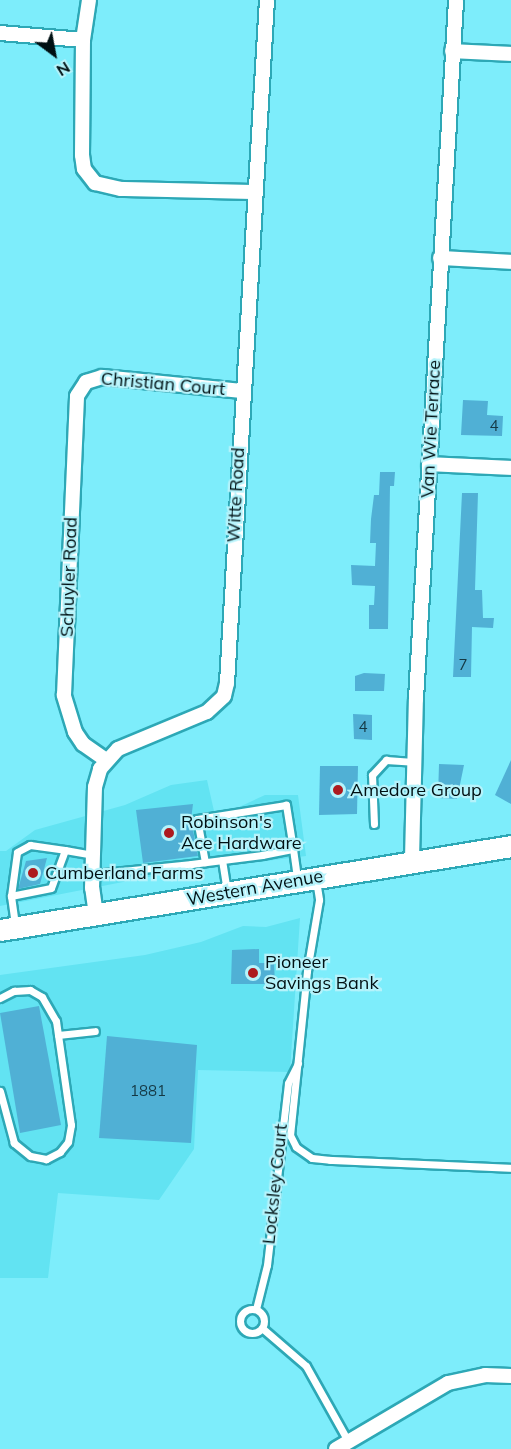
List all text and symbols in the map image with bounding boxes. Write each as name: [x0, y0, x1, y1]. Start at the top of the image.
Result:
north arrow: [24, 24, 84, 84]
text: N: [53, 58, 74, 81]
street label: Van Wie Terrace: [417, 360, 445, 498]
street label: Christian Court: [100, 368, 226, 400]
house number: 4: [490, 417, 498, 435]
street label: Witte Road: [223, 447, 249, 543]
street label: Schuyler Road: [56, 517, 82, 637]
house number: 7: [459, 656, 467, 674]
house number: 4: [359, 718, 367, 736]
place label: Amedore Group: [350, 779, 482, 801]
marker: Amedore Group: [331, 783, 345, 797]
place label: Robinson's Ace Hardware: [181, 812, 302, 854]
marker: Robinson's Ace Hardware: [162, 826, 176, 840]
place label: Cumberland Farms: [45, 862, 203, 884]
street label: Western Avenue: [185, 865, 325, 911]
marker: Cumberland Farms: [26, 866, 40, 880]
place label: Pioneer Savings Bank: [265, 952, 379, 994]
marker: Pioneer Savings Bank: [246, 966, 260, 980]
house number: 1881: [130, 1082, 166, 1100]
street label: Locksley Court: [258, 1123, 292, 1245]

